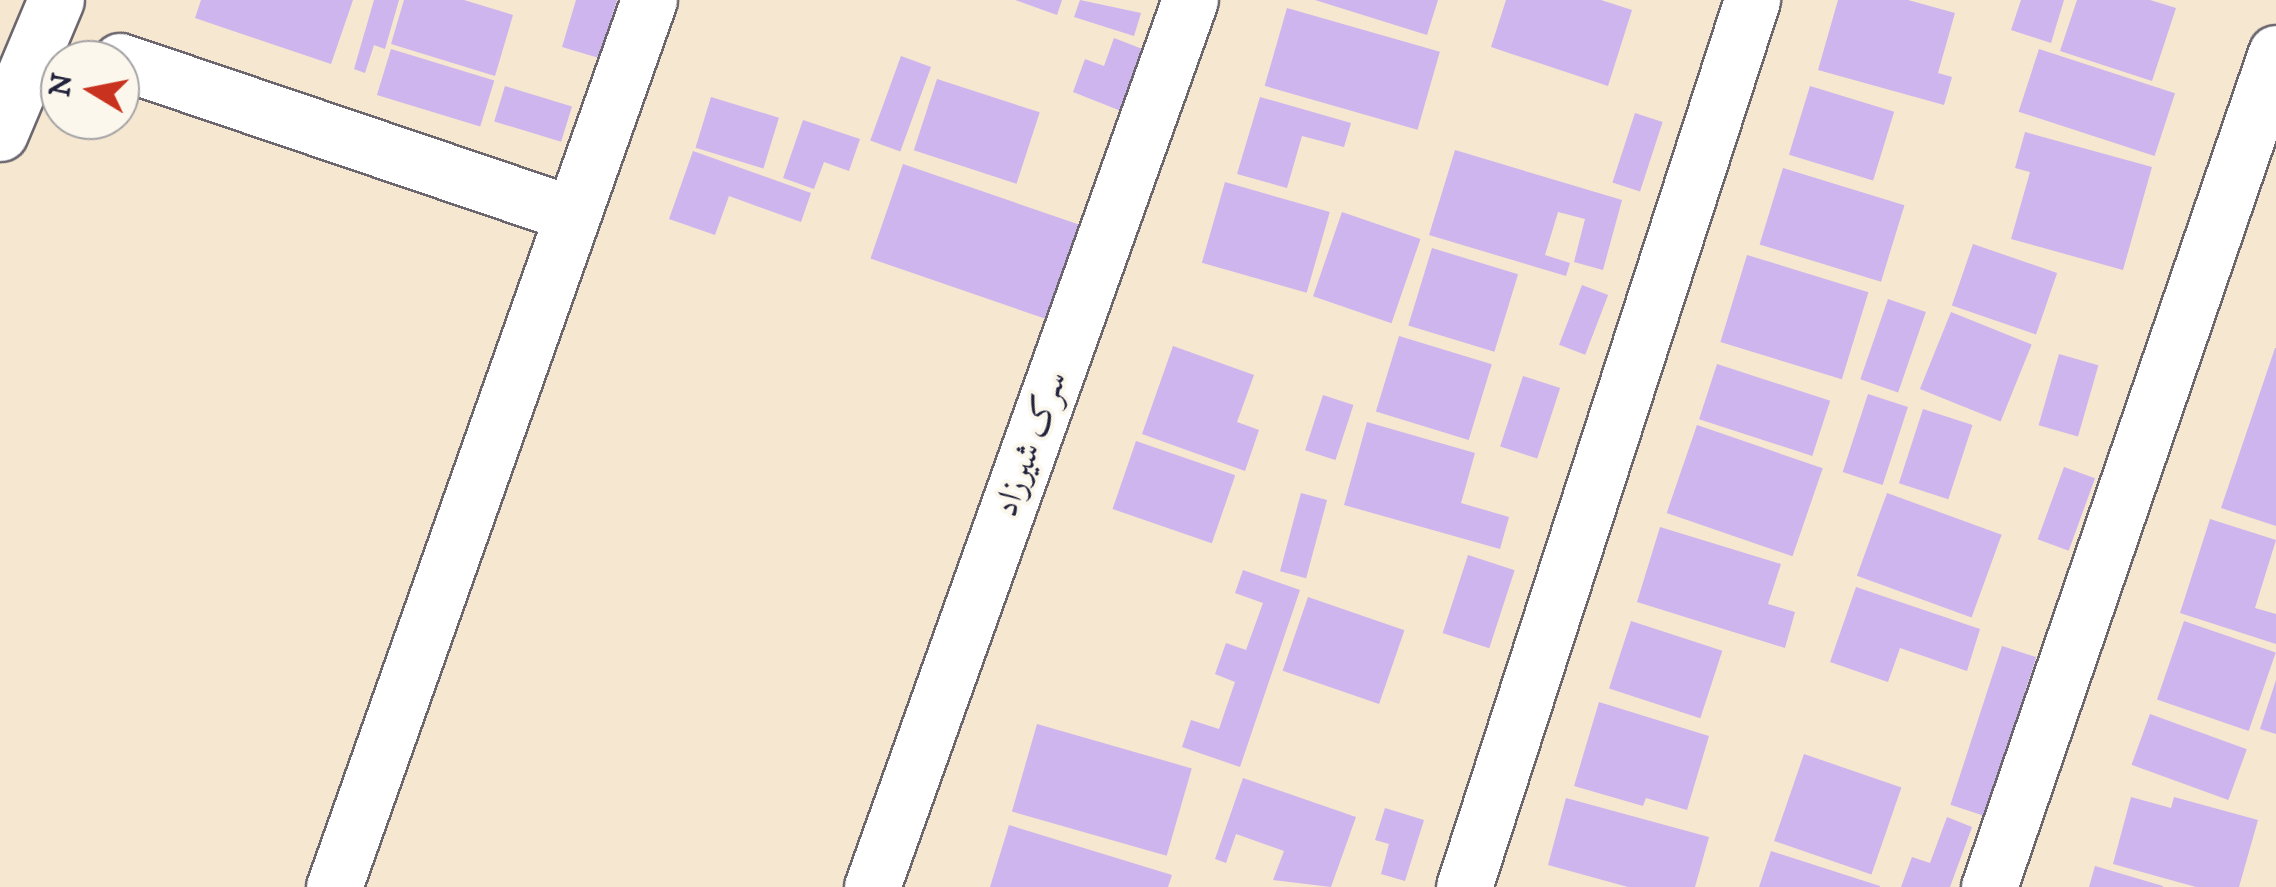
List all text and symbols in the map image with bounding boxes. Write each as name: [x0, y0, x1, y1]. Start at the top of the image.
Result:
north arrow: [40, 40, 140, 140]
text: N: [43, 71, 81, 99]
street label: سرک شیرزاد: [985, 365, 1077, 523]

